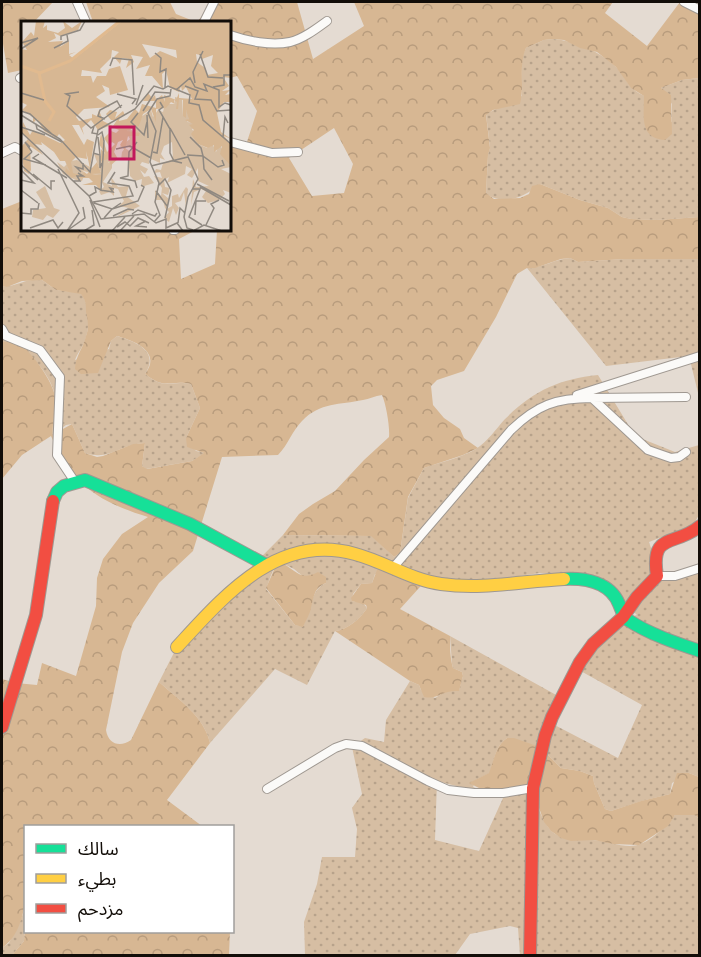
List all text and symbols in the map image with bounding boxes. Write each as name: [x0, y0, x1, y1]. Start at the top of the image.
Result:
inset map: [21, 21, 231, 231]
legend: [24, 825, 234, 933]
text: سالك: [78, 838, 119, 859]
text: بطيء: [78, 868, 116, 892]
text: مزدحم: [78, 898, 123, 922]

